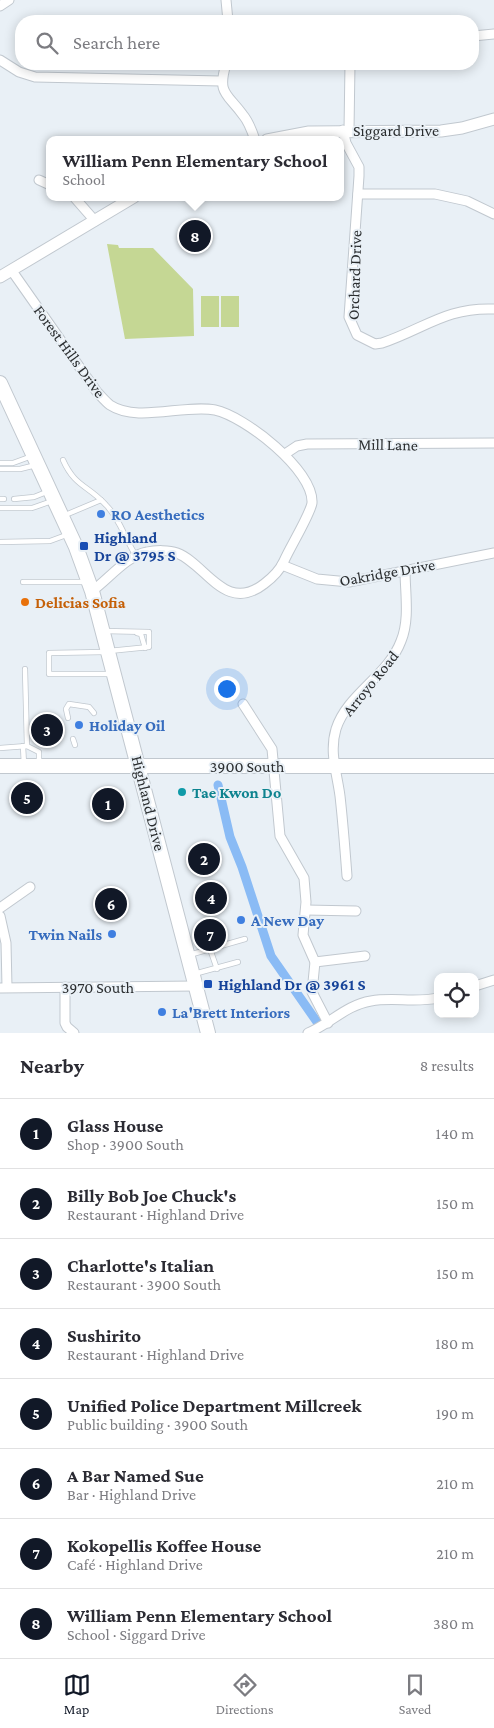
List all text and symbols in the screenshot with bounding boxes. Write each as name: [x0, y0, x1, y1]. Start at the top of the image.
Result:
search box: [15, 15, 479, 70]
icon: search: [33, 29, 61, 57]
text: Search here: [73, 32, 160, 53]
street label: Siggard Drive: [353, 122, 439, 140]
popup: [46, 136, 344, 201]
text: William Penn Elementary School: [62, 150, 328, 171]
text: School: [62, 171, 105, 188]
pin: 8: [179, 217, 211, 255]
street label: Orchard Drive: [344, 230, 365, 320]
street label: Forest Hills Drive: [31, 302, 109, 401]
street label: Mill Lane: [358, 435, 418, 454]
place label: RO Aesthetics: [111, 506, 205, 523]
marker: RO Aesthetics: [95, 508, 107, 520]
place label: Highland Dr @ 3795 S: [94, 529, 176, 564]
marker: Highland Dr @ 3795 S: [78, 540, 90, 552]
street label: Oakridge Drive: [338, 556, 436, 590]
place label: Delicias Sofia: [35, 594, 126, 611]
marker: Delicias Sofia: [19, 596, 31, 608]
street label: Arroyo Road: [339, 647, 403, 720]
your location: [214, 676, 240, 702]
pin: 3: [31, 711, 63, 749]
place label: Holiday Oil: [89, 717, 166, 734]
marker: Holiday Oil: [73, 719, 85, 731]
street label: Highland Drive: [128, 754, 169, 853]
street label: 3900 South: [210, 758, 285, 775]
pin: 5: [11, 779, 43, 817]
place label: Tae Kwon Do: [192, 784, 281, 801]
pin: 1: [92, 785, 124, 823]
marker: Tae Kwon Do: [176, 786, 188, 798]
pin: 2: [188, 840, 220, 878]
pin: 4: [195, 879, 227, 917]
pin: 6: [95, 885, 127, 923]
place label: A New Day: [250, 912, 324, 929]
marker: A New Day: [235, 914, 247, 926]
pin: 7: [194, 916, 226, 954]
place label: Twin Nails: [28, 926, 102, 943]
marker: Twin Nails: [106, 928, 118, 940]
map controls: [434, 973, 479, 1018]
button: locate: [434, 973, 479, 1018]
place label: Highland Dr @ 3961 S: [218, 976, 366, 993]
marker: Highland Dr @ 3961 S: [202, 978, 214, 990]
street label: 3970 South: [62, 979, 135, 996]
place label: La'Brett Interiors: [172, 1004, 290, 1021]
marker: La'Brett Interiors: [156, 1006, 168, 1018]
text: Nearby: [20, 1054, 84, 1078]
text: 8 results: [420, 1057, 474, 1074]
text: Glass House: [67, 1115, 163, 1136]
text: 1: [33, 1125, 39, 1142]
text: 140 m: [436, 1125, 474, 1142]
text: Shop · 3900 South: [67, 1136, 184, 1153]
text: Billy Bob Joe Chuck's: [67, 1185, 236, 1206]
text: 2: [32, 1195, 40, 1212]
text: 150 m: [436, 1195, 474, 1212]
text: Restaurant · Highland Drive: [67, 1206, 244, 1223]
text: Charlotte's Italian: [67, 1255, 214, 1276]
text: 3: [32, 1265, 40, 1282]
text: 150 m: [436, 1265, 474, 1282]
text: Restaurant · 3900 South: [67, 1276, 221, 1293]
text: Sushirito: [67, 1325, 141, 1346]
text: 4: [32, 1335, 40, 1352]
text: 180 m: [435, 1335, 474, 1352]
text: Restaurant · Highland Drive: [67, 1346, 244, 1363]
text: Unified Police Department Millcreek: [67, 1395, 362, 1416]
text: 5: [32, 1405, 40, 1422]
text: 190 m: [436, 1405, 474, 1422]
text: Public building · 3900 South: [67, 1416, 248, 1433]
text: A Bar Named Sue: [67, 1465, 204, 1486]
text: 6: [32, 1475, 40, 1492]
text: 210 m: [436, 1475, 474, 1492]
text: Bar · Highland Drive: [67, 1486, 196, 1503]
text: Kokopellis Koffee House: [67, 1535, 261, 1556]
text: 7: [32, 1545, 40, 1562]
text: 210 m: [436, 1545, 474, 1562]
text: Café · Highland Drive: [67, 1556, 203, 1573]
text: William Penn Elementary School: [67, 1605, 332, 1626]
text: 8: [31, 1615, 41, 1632]
text: 380 m: [433, 1615, 474, 1632]
text: School · Siggard Drive: [67, 1626, 206, 1643]
tab: Map: [63, 1671, 91, 1717]
tab: Directions: [216, 1671, 274, 1717]
tab: Saved: [399, 1671, 431, 1717]

